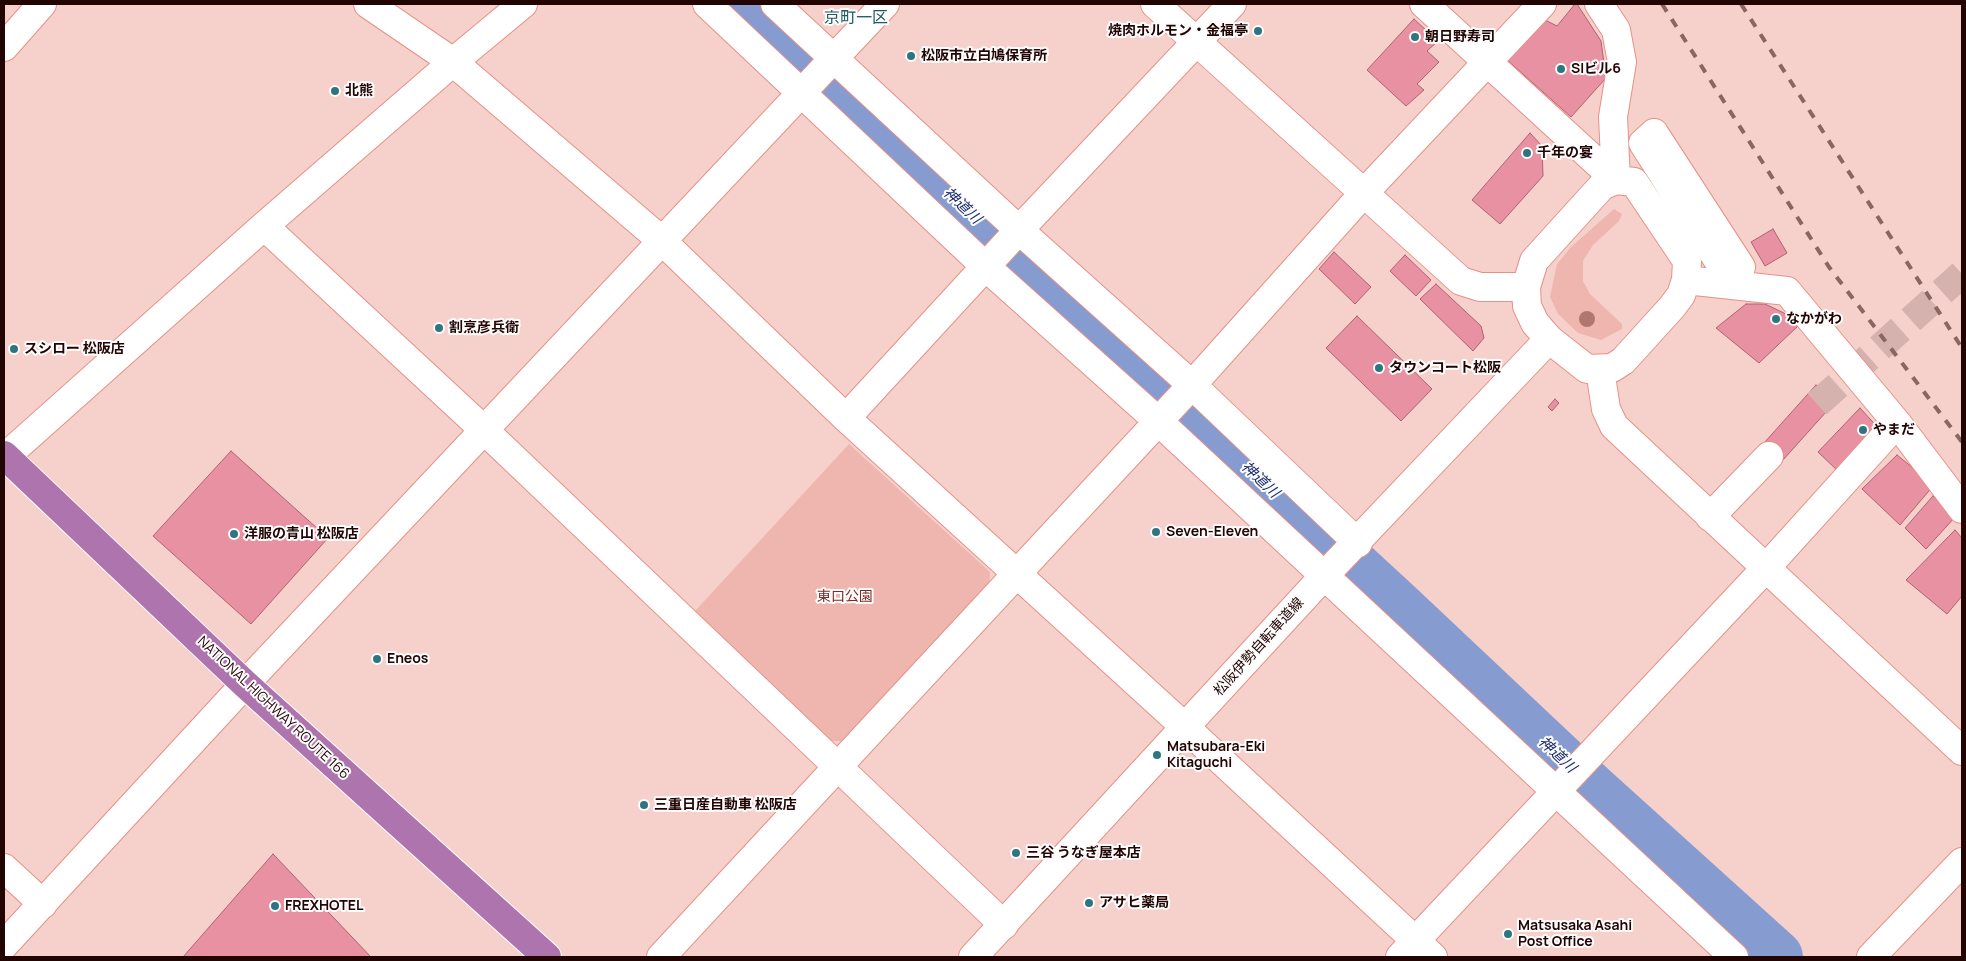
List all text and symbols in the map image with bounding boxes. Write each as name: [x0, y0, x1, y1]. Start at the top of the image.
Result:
district label: 京町一区: [824, 9, 888, 29]
place label: 焼肉ホルモン・金福亭: [1108, 23, 1248, 39]
marker: 焼肉ホルモン・金福亭: [1252, 25, 1264, 37]
place label: 朝日野寿司: [1425, 29, 1495, 45]
marker: 朝日野寿司: [1409, 31, 1421, 43]
place label: 松阪市立白鳩保育所: [921, 48, 1047, 64]
marker: 松阪市立白鳩保育所: [905, 50, 917, 62]
place label: SIビル6: [1571, 61, 1621, 77]
marker: SIビル6: [1555, 63, 1567, 75]
place label: 北熊: [345, 83, 373, 99]
marker: 北熊: [329, 85, 341, 97]
place label: 千年の宴: [1537, 145, 1593, 161]
marker: 千年の宴: [1521, 147, 1533, 159]
water label: 神道川: [939, 184, 985, 228]
place label: なかがわ: [1786, 311, 1842, 327]
marker: なかがわ: [1770, 313, 1782, 325]
place label: 割烹彦兵衛: [449, 320, 519, 336]
marker: 割烹彦兵衛: [433, 322, 445, 334]
place label: スシロー 松阪店: [24, 341, 125, 357]
marker: スシロー 松阪店: [8, 343, 20, 355]
place label: タウンコート松阪: [1389, 360, 1501, 376]
marker: タウンコート松阪: [1373, 362, 1385, 374]
place label: やまだ: [1873, 422, 1915, 438]
marker: やまだ: [1857, 424, 1869, 436]
water label: 神道川: [1237, 458, 1283, 502]
place label: Seven-Eleven: [1166, 524, 1258, 540]
place label: 洋服の青山 松阪店: [244, 526, 359, 542]
marker: Seven-Eleven: [1150, 526, 1162, 538]
marker: 洋服の青山 松阪店: [228, 528, 240, 540]
park label: 東口公園: [817, 589, 873, 605]
street label: 松阪伊勢自転車道線: [1211, 595, 1307, 699]
street label: NATIONAL HIGHWAY ROUTE 166: [194, 633, 352, 783]
place label: Eneos: [387, 651, 428, 667]
marker: Eneos: [371, 653, 383, 665]
water label: 神道川: [1534, 733, 1580, 777]
place label: Matsubara-Eki Kitaguchi: [1167, 739, 1265, 772]
marker: Matsubara-Eki Kitaguchi: [1151, 749, 1163, 761]
place label: 三重日産自動車 松阪店: [654, 797, 797, 813]
marker: 三重日産自動車 松阪店: [638, 799, 650, 811]
place label: 三谷 うなぎ屋本店: [1026, 845, 1141, 861]
marker: 三谷 うなぎ屋本店: [1010, 847, 1022, 859]
place label: アサヒ薬局: [1099, 895, 1169, 911]
marker: アサヒ薬局: [1083, 897, 1095, 909]
place label: FREXHOTEL: [285, 898, 363, 914]
marker: FREXHOTEL: [269, 900, 281, 912]
place label: Matsusaka Asahi Post Office: [1518, 918, 1632, 950]
marker: Matsusaka Asahi Post Office: [1502, 928, 1514, 940]

